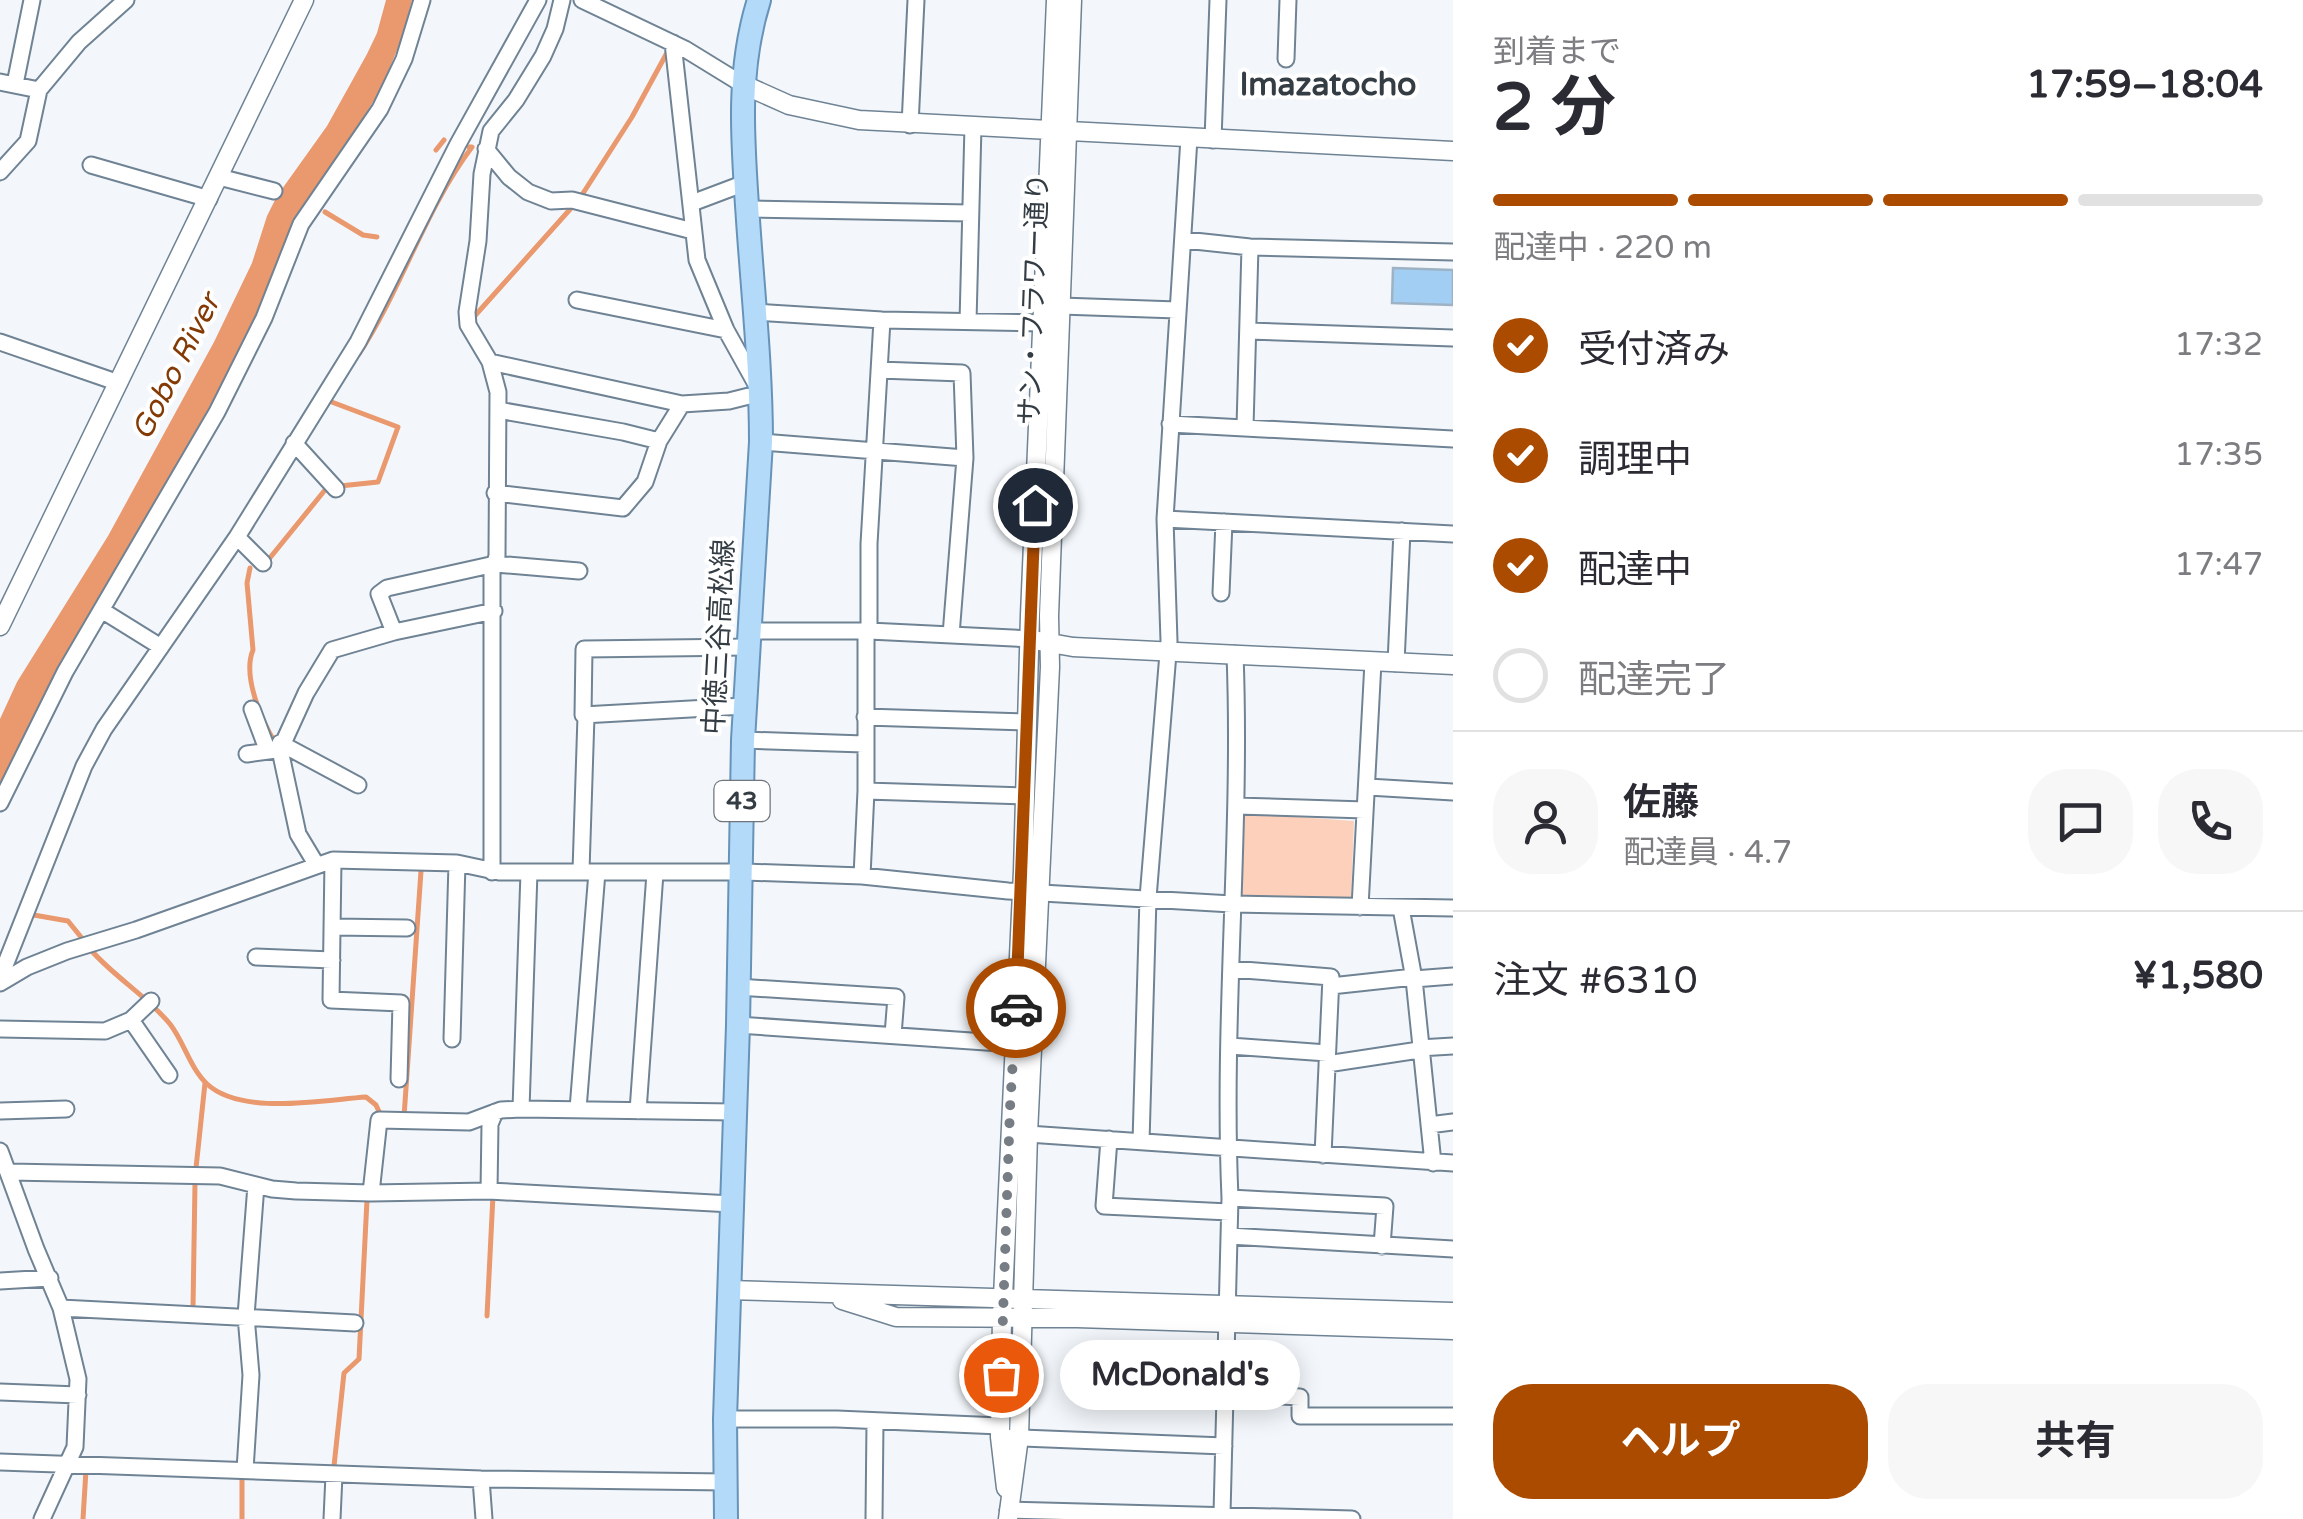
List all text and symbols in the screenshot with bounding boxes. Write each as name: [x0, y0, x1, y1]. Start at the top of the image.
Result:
text: 到着まで: [1493, 33, 1621, 71]
text: 17:59–18:04: [2026, 62, 2263, 108]
district label: Imazatocho: [1239, 66, 1417, 104]
text: 2 分: [1493, 69, 1616, 148]
street label: サン・フラワー通り: [1013, 172, 1055, 426]
text: 配達中 · 220 m: [1493, 229, 1712, 267]
water label: Gobo River: [123, 285, 230, 446]
icon: check: [1493, 318, 1548, 373]
text: 17:32: [2174, 326, 2263, 364]
text: 受付済み: [1578, 327, 1730, 373]
icon: check: [1493, 428, 1548, 483]
text: 17:35: [2174, 436, 2263, 474]
text: 調理中: [1578, 437, 1692, 483]
pin: [993, 463, 1078, 548]
icon: home: [1008, 478, 1063, 533]
street label: 中徳三谷高松線: [697, 538, 741, 736]
icon: check: [1493, 538, 1548, 593]
text: 17:47: [2174, 546, 2263, 584]
text: 配達中: [1578, 547, 1692, 593]
text: 配達完了: [1578, 657, 1730, 703]
button: person: [1493, 769, 1598, 874]
button: chat: [2028, 769, 2133, 874]
button: phone: [2158, 769, 2263, 874]
text: 佐藤: [1623, 780, 1699, 826]
road number: 43: [714, 781, 770, 821]
text: 配達員 · 4.7: [1623, 834, 1792, 872]
text: ¥1,580: [2133, 953, 2263, 999]
courier: [966, 958, 1066, 1058]
text: 注文 #6310: [1493, 958, 1698, 1004]
icon: car: [989, 981, 1044, 1036]
pin: [959, 1333, 1044, 1418]
callout: McDonald's: [1061, 1340, 1301, 1410]
icon: bag: [974, 1348, 1029, 1403]
text: McDonald's: [1091, 1356, 1269, 1394]
button: ヘルプ: [1493, 1384, 1868, 1499]
button: 共有: [1888, 1384, 2263, 1499]

